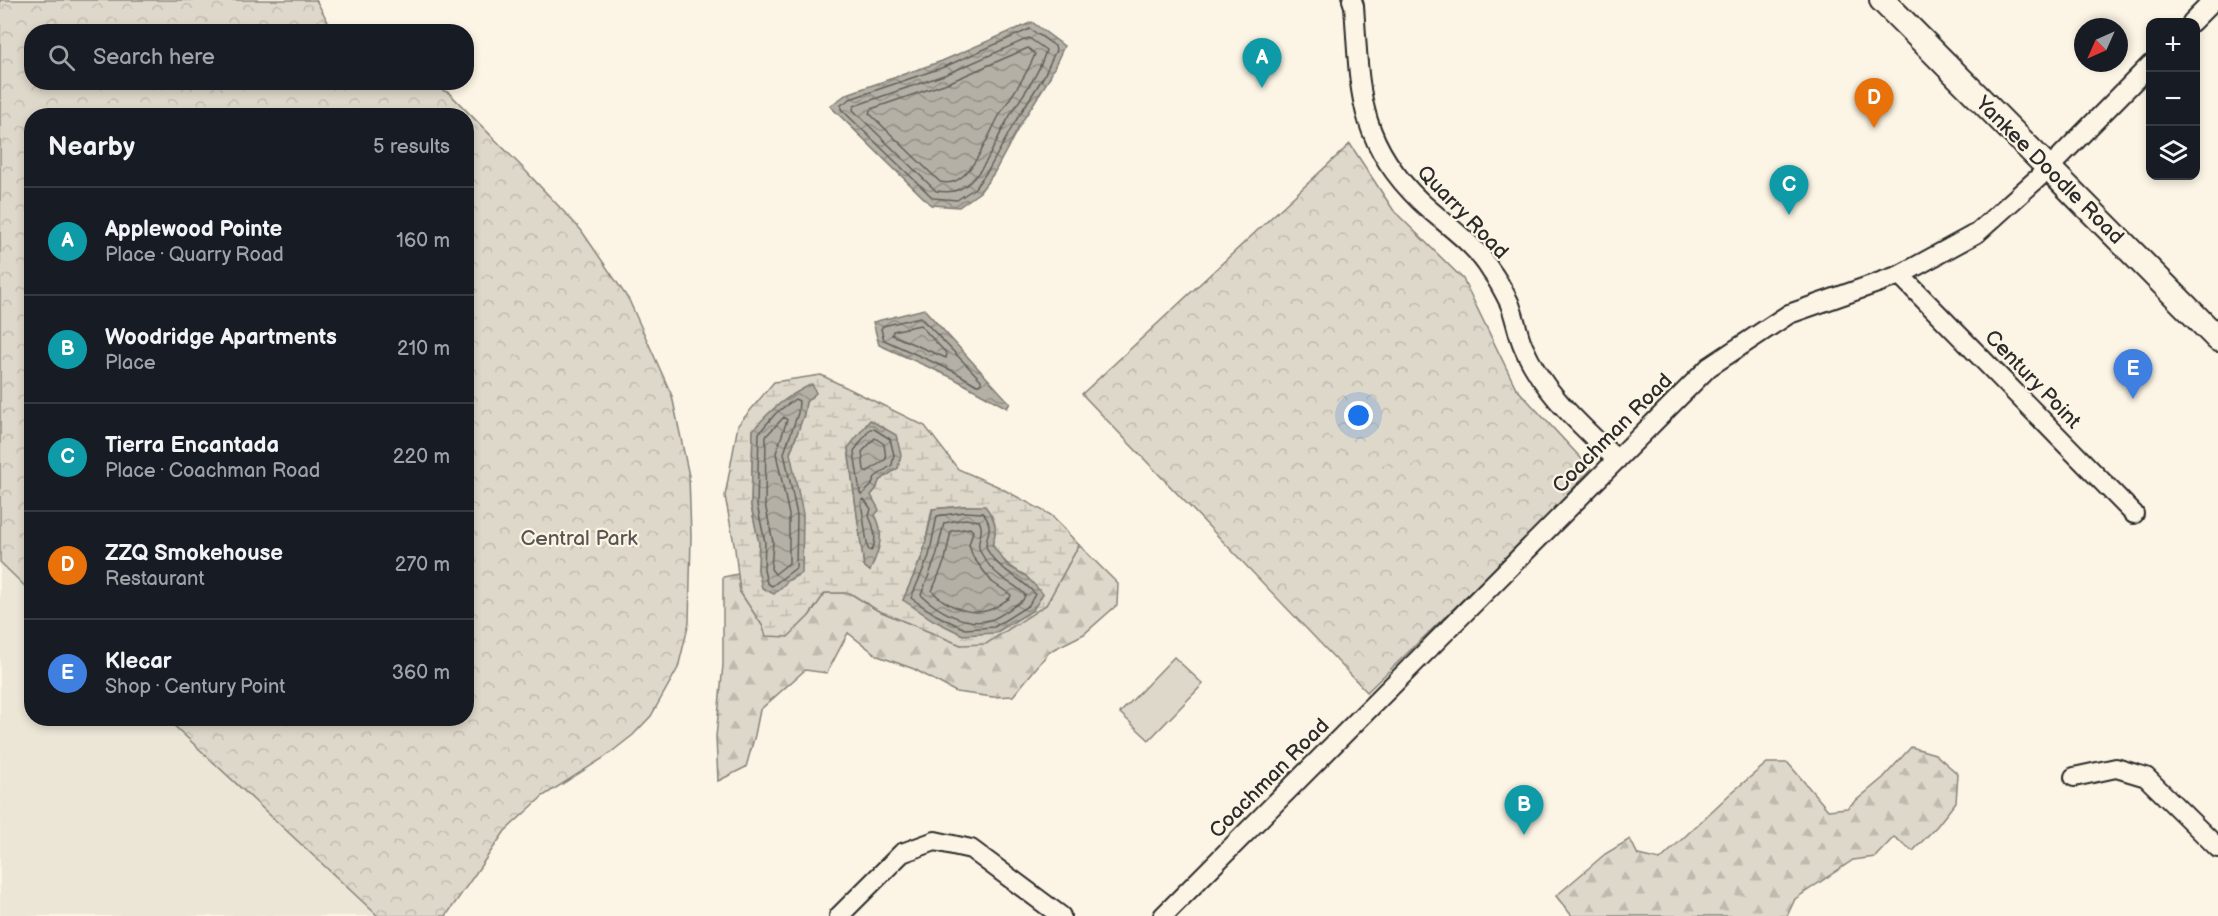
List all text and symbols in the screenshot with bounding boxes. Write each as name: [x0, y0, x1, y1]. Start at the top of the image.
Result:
north arrow: [2074, 18, 2128, 72]
map controls: [2146, 18, 2200, 180]
button: +: [2146, 18, 2200, 72]
search box: [24, 24, 474, 90]
pin: A: [1242, 38, 1282, 88]
icon: search: [45, 41, 78, 74]
text: Search here: [93, 44, 215, 71]
button: −: [2146, 72, 2200, 126]
pin: D: [1854, 78, 1894, 128]
street label: Yankee Doodle Road: [1970, 90, 2129, 250]
button: layers: [2146, 126, 2200, 180]
text: Nearby: [48, 132, 135, 163]
text: 5 results: [373, 135, 450, 159]
street label: Quarry Road: [1412, 160, 1514, 264]
pin: C: [1770, 166, 1808, 215]
text: Applewood Pointe: [105, 216, 282, 243]
text: A: [61, 229, 74, 253]
text: 160 m: [396, 229, 450, 253]
text: Place · Quarry Road: [105, 243, 284, 267]
text: Woodridge Apartments: [105, 324, 337, 351]
street label: Century Point: [1979, 325, 2086, 434]
text: B: [60, 337, 75, 361]
text: 210 m: [397, 337, 450, 361]
pin: E: [2114, 350, 2152, 399]
text: Place: [105, 351, 156, 375]
street label: Coachman Road: [1547, 368, 1677, 498]
your location: [1344, 401, 1373, 430]
text: Tierra Encantada: [105, 432, 279, 459]
text: C: [60, 445, 75, 469]
text: 220 m: [393, 445, 450, 469]
text: Place · Coachman Road: [105, 459, 320, 483]
park label: Central Park: [520, 526, 638, 551]
text: ZZQ Smokehouse: [105, 540, 283, 567]
text: D: [61, 553, 74, 577]
text: 270 m: [395, 553, 450, 577]
text: Restaurant: [105, 567, 205, 591]
text: Klecar: [105, 648, 172, 675]
text: E: [61, 661, 74, 685]
text: 360 m: [392, 661, 450, 685]
text: Shop · Century Point: [105, 675, 285, 699]
street label: Coachman Road: [1204, 713, 1334, 843]
pin: B: [1504, 786, 1544, 835]

